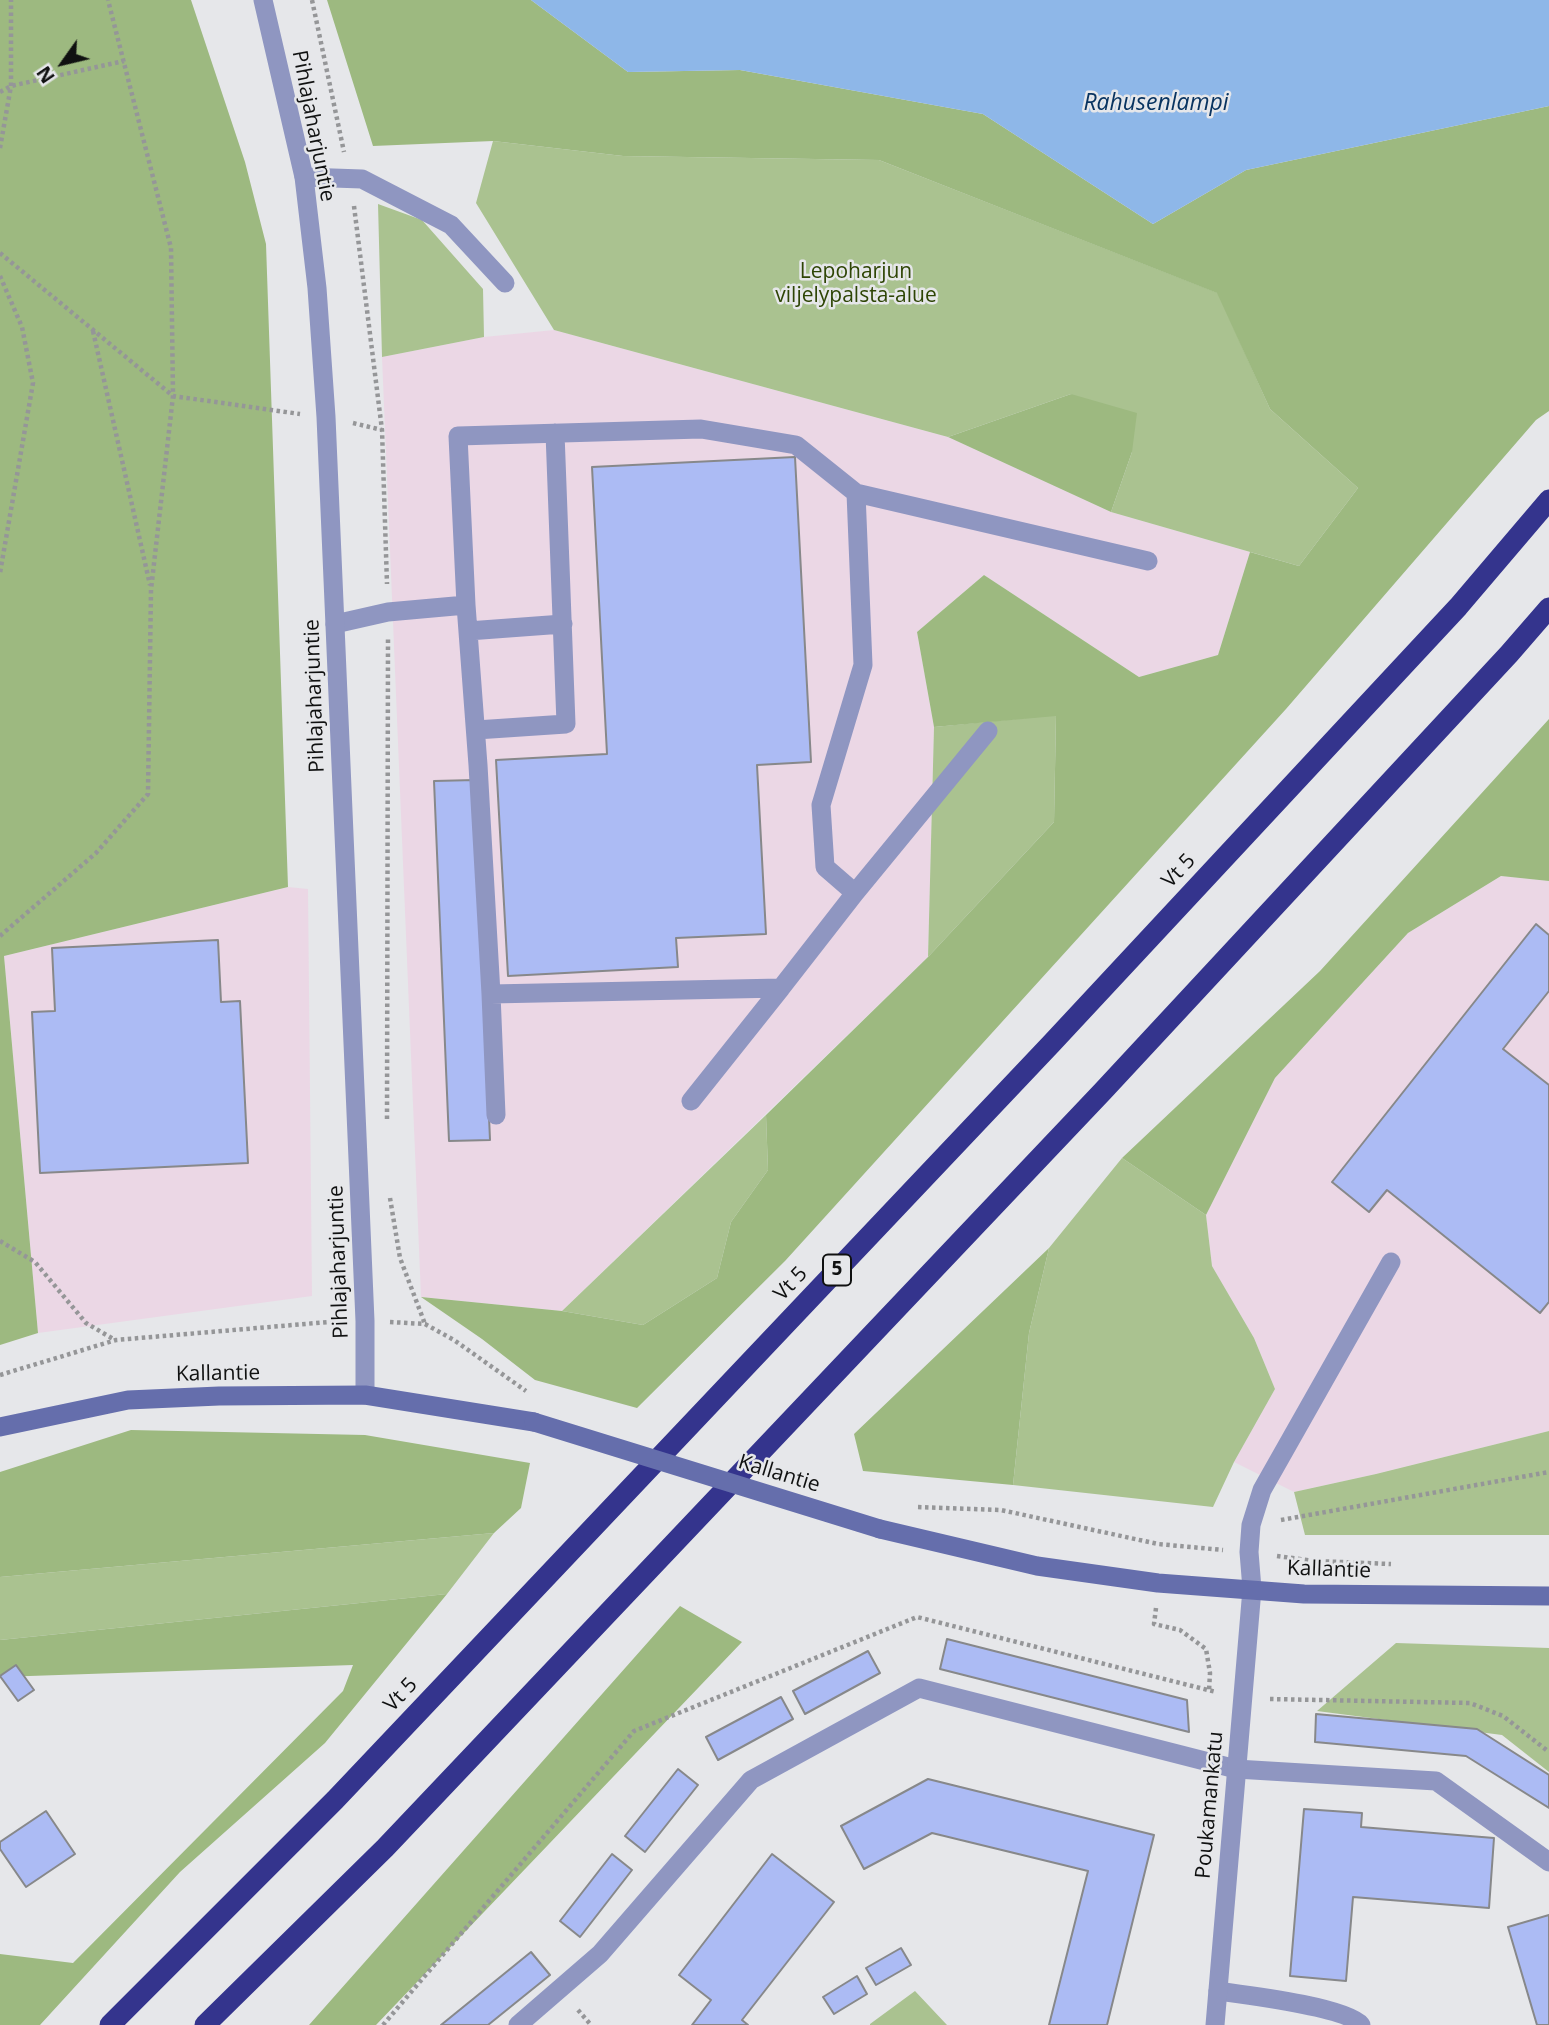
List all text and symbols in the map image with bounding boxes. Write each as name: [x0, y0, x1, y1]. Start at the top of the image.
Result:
north arrow: [28, 28, 98, 98]
street label: Pihlajaharjuntie: [286, 48, 340, 204]
text: N: [30, 61, 61, 88]
water label: Rahusenlampi: [1083, 89, 1229, 117]
park label: Lepoharjun viljelypalsta-alue: [775, 259, 937, 309]
street label: Pihlajaharjuntie: [300, 619, 330, 773]
street label: Vt 5: [1157, 849, 1201, 893]
street label: Pihlajaharjuntie: [324, 1185, 354, 1339]
road number: 5: [823, 1254, 851, 1286]
street label: Vt 5: [769, 1262, 813, 1306]
street label: Kallantie: [176, 1361, 260, 1387]
street label: Kallantie: [735, 1450, 823, 1498]
street label: Kallantie: [1286, 1556, 1372, 1584]
street label: Vt 5: [379, 1673, 423, 1717]
street label: Poukamankatu: [1191, 1730, 1229, 1880]

